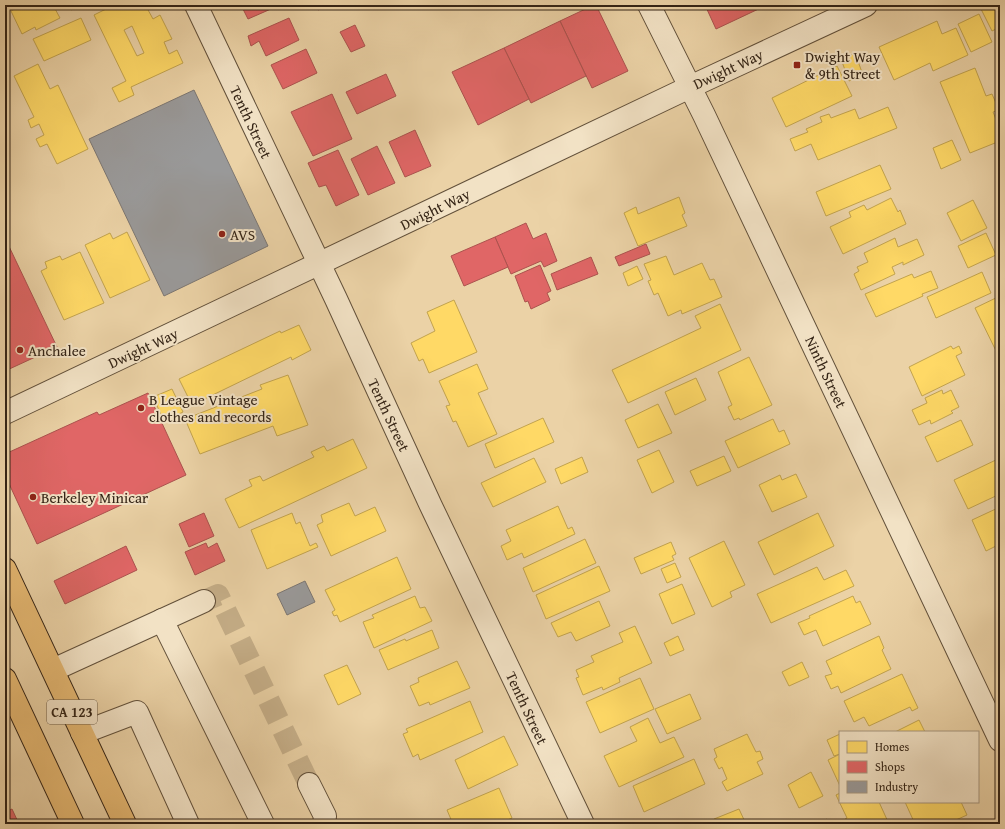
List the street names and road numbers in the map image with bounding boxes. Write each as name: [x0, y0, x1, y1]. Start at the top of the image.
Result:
street label: Dwight Way: [689, 43, 767, 94]
street label: Tenth Street: [225, 82, 277, 163]
street label: Dwight Way: [397, 183, 474, 235]
street label: Dwight Way: [104, 322, 182, 373]
street label: Ninth Street: [800, 332, 852, 412]
street label: Tenth Street: [363, 375, 415, 456]
street label: Tenth Street: [501, 668, 553, 749]
road number: CA 123: [47, 700, 97, 724]

